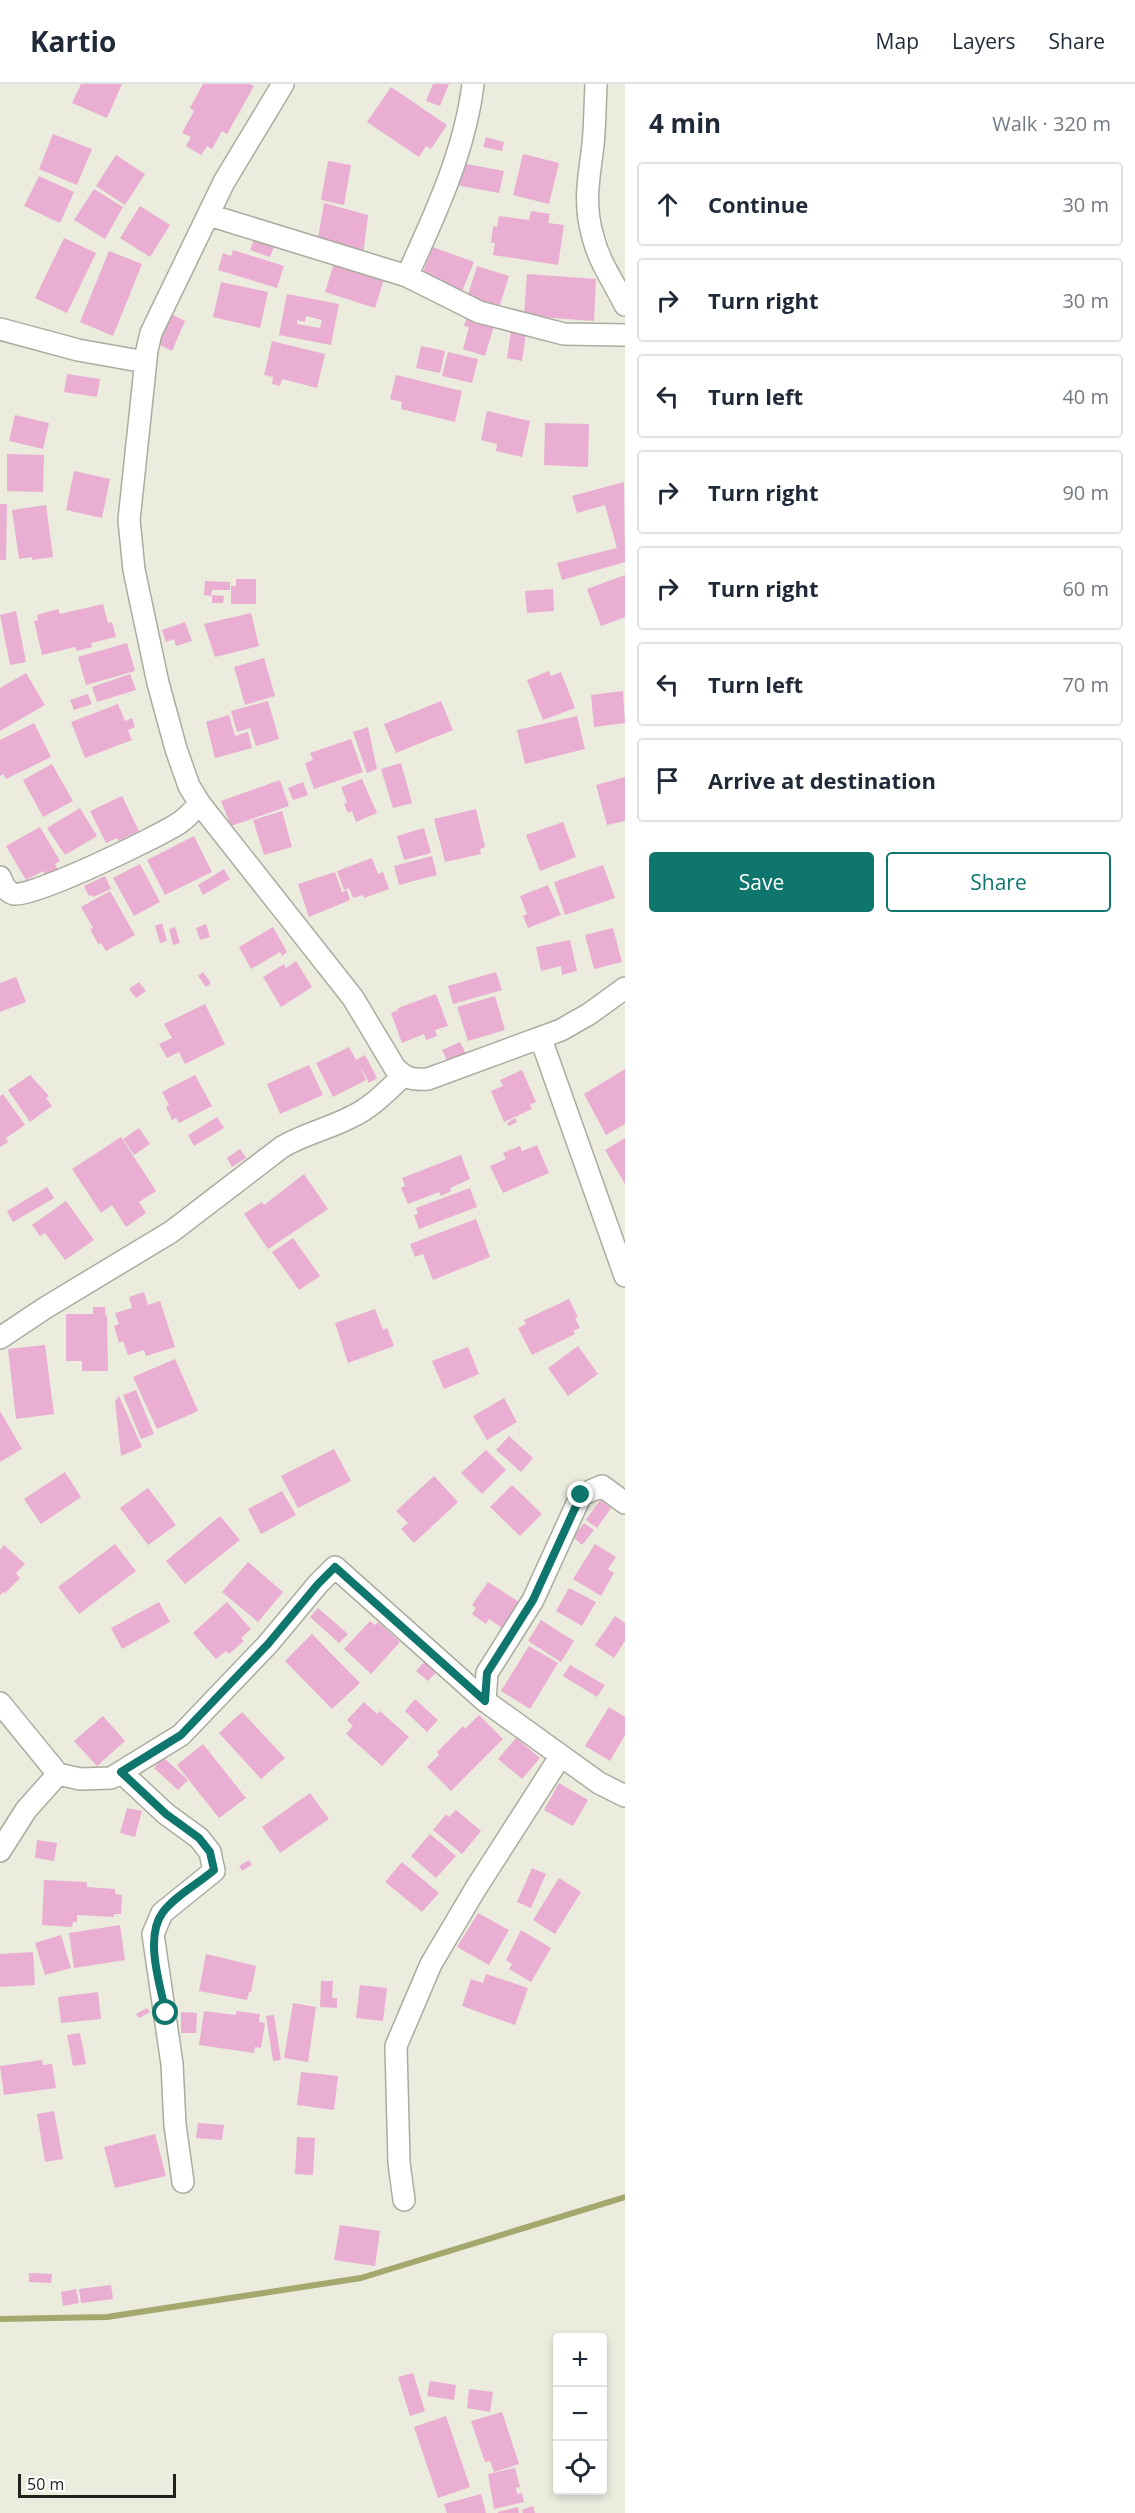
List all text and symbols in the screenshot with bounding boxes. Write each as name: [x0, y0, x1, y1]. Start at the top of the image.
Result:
text: Kartio: [30, 22, 116, 60]
text: Map: [876, 27, 919, 55]
text: Layers: [952, 27, 1016, 55]
text: Share: [1049, 27, 1105, 55]
text: 4 min: [649, 105, 721, 141]
text: Walk · 320 m: [992, 110, 1111, 137]
icon: ahead: [651, 188, 684, 221]
text: Continue: [708, 189, 808, 219]
text: 30 m: [1062, 191, 1109, 218]
icon: right: [651, 284, 684, 317]
text: Turn right: [708, 285, 819, 315]
text: 30 m: [1062, 287, 1109, 314]
icon: left: [651, 380, 684, 413]
text: Turn left: [708, 381, 803, 411]
text: 40 m: [1062, 383, 1109, 410]
icon: right: [651, 476, 684, 509]
text: Turn right: [708, 477, 819, 507]
text: 90 m: [1062, 479, 1109, 506]
icon: right: [651, 572, 684, 605]
text: Turn right: [708, 573, 819, 603]
text: 60 m: [1062, 575, 1109, 602]
icon: left: [651, 668, 684, 701]
text: Turn left: [708, 669, 803, 699]
text: 70 m: [1062, 671, 1109, 698]
icon: arrive: [651, 764, 684, 797]
text: Arrive at destination: [708, 765, 936, 795]
button: Save: [649, 852, 874, 912]
button: Share: [886, 852, 1111, 912]
route end: [567, 1481, 593, 1507]
route start: [152, 1999, 178, 2025]
map controls: [553, 2333, 607, 2495]
button: +: [553, 2333, 607, 2387]
button: −: [553, 2387, 607, 2441]
button: locate: [553, 2441, 607, 2495]
scale bar: [18, 2471, 176, 2498]
text: 50 m: [27, 2473, 64, 2495]

